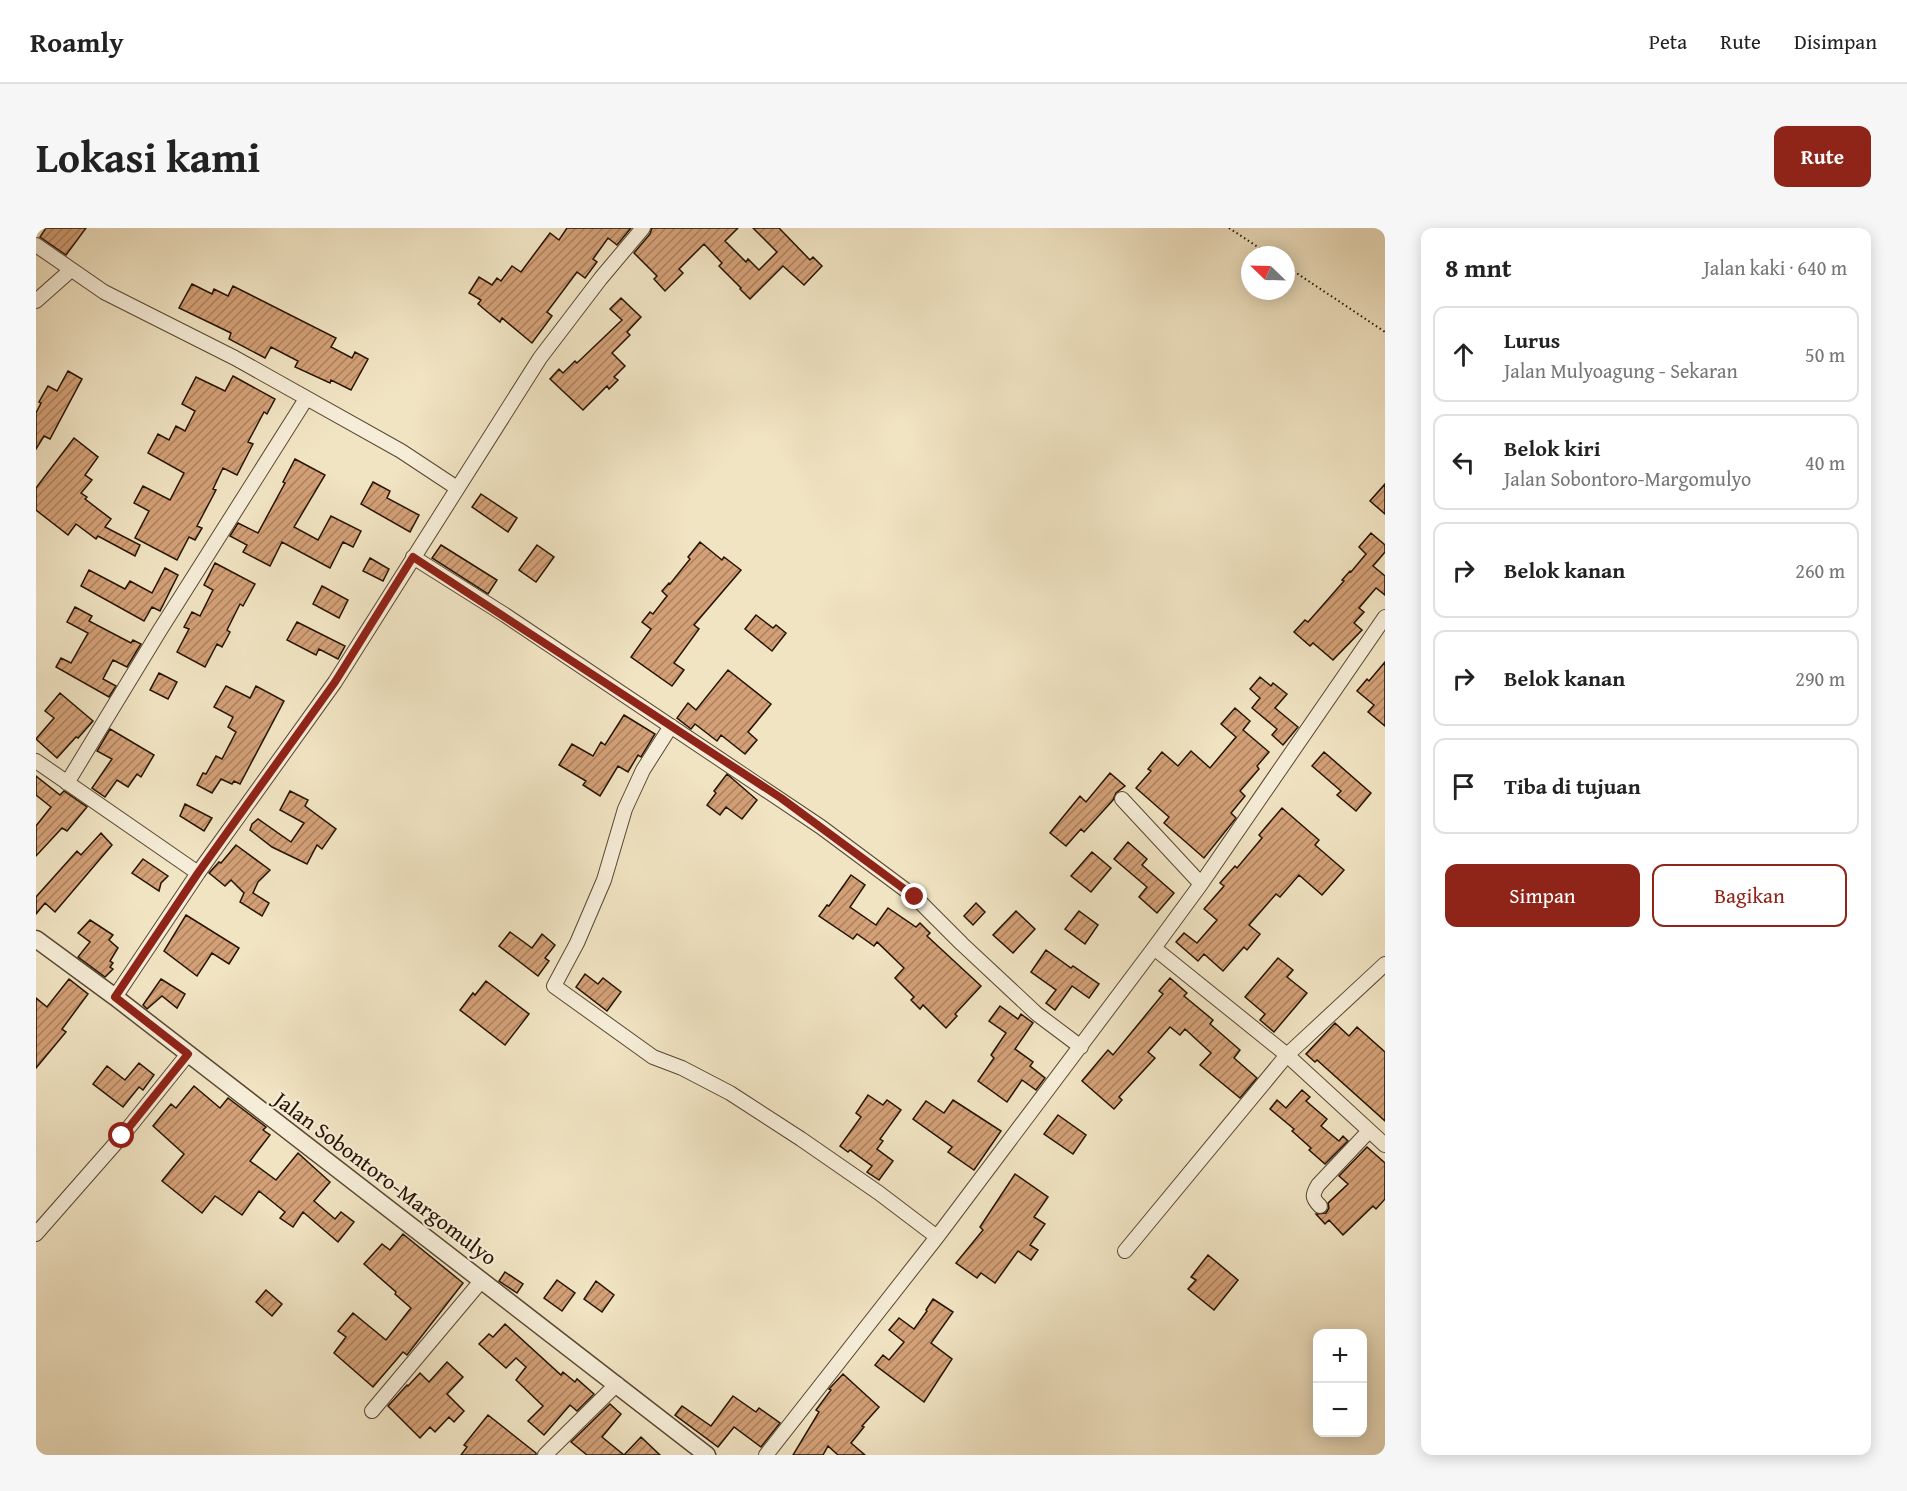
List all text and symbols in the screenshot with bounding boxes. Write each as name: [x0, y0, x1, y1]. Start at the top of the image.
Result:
text: Roamly: [30, 21, 124, 62]
text: Peta: [1649, 26, 1687, 57]
text: Rute: [1720, 26, 1761, 57]
text: Disimpan: [1794, 26, 1877, 57]
text: Lokasi kami: [36, 126, 260, 187]
button: Rute: [1774, 126, 1871, 187]
north arrow: [1241, 246, 1295, 300]
text: 8 mnt: [1445, 248, 1512, 287]
text: Jalan kaki · 640 m: [1703, 253, 1847, 282]
text: Lurus: [1504, 324, 1560, 356]
icon: ahead: [1447, 338, 1480, 371]
text: 50 m: [1805, 340, 1845, 369]
text: Jalan Mulyoagung - Sekaran: [1504, 356, 1738, 385]
text: Belok kiri: [1504, 432, 1601, 464]
icon: left: [1447, 446, 1480, 479]
text: 40 m: [1805, 448, 1845, 477]
text: Jalan Sobontoro-Margomulyo: [1504, 464, 1751, 493]
icon: right: [1447, 554, 1480, 587]
text: Belok kanan: [1504, 554, 1625, 586]
text: 260 m: [1795, 556, 1845, 585]
icon: right: [1447, 662, 1480, 695]
text: Belok kanan: [1504, 662, 1625, 694]
text: 290 m: [1795, 664, 1845, 693]
icon: arrive: [1447, 770, 1480, 803]
text: Tiba di tujuan: [1504, 770, 1641, 802]
button: Simpan: [1445, 864, 1640, 927]
button: Bagikan: [1652, 864, 1847, 927]
route end: [901, 883, 927, 909]
street label: Jalan Sobontoro-Margomulyo: [265, 1082, 504, 1273]
route start: [108, 1122, 134, 1148]
map controls: [1313, 1329, 1367, 1437]
button: +: [1313, 1329, 1367, 1383]
button: −: [1313, 1383, 1367, 1437]

